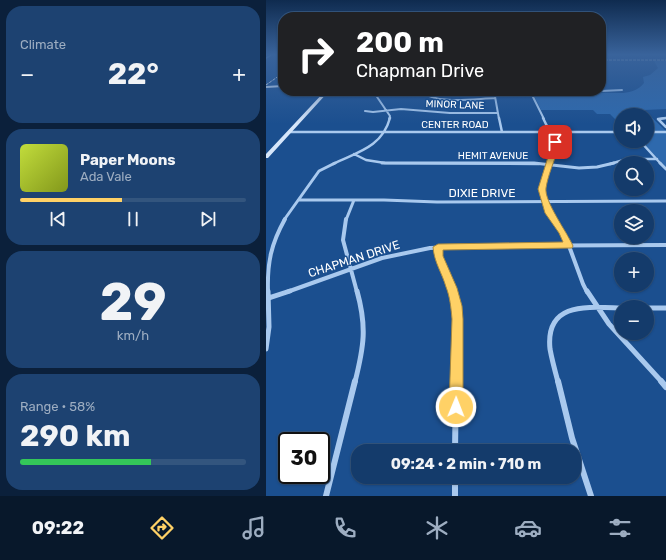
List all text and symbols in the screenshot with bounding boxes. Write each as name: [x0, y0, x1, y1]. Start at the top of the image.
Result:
text: 200 m: [356, 26, 444, 59]
icon: right: [290, 28, 342, 80]
text: Climate: [20, 37, 66, 52]
text: 22°: [108, 56, 159, 92]
text: Chapman Drive: [356, 60, 484, 82]
text: −: [20, 61, 34, 88]
text: +: [232, 61, 246, 88]
street label: MINOR LANE: [425, 98, 485, 112]
map controls: [614, 108, 654, 340]
button: sound: [614, 108, 654, 148]
street label: CENTER ROAD: [421, 119, 489, 131]
pin: [538, 125, 572, 159]
icon: arrive: [544, 131, 566, 153]
street label: HEMIT AVENUE: [458, 150, 528, 162]
text: Paper Moons: [80, 151, 176, 169]
button: search: [614, 156, 654, 196]
text: Ada Vale: [80, 169, 132, 184]
street label: DIXIE DRIVE: [448, 186, 516, 200]
button: layers: [614, 204, 654, 244]
icon: previous: [47, 208, 69, 230]
icon: pause: [122, 208, 144, 230]
icon: next: [197, 208, 219, 230]
street label: CHAPMAN DRIVE: [306, 238, 402, 280]
button: +: [614, 252, 654, 292]
text: 29: [99, 271, 167, 333]
button: −: [614, 300, 654, 340]
text: km/h: [117, 328, 149, 343]
position arrow: [435, 386, 477, 428]
text: Range · 58%: [20, 399, 95, 414]
text: 290 km: [20, 418, 131, 454]
speed limit sign: 30: [278, 432, 330, 484]
text: 09:24 · 2 min · 710 m: [391, 455, 541, 473]
icon: directions: [148, 514, 176, 542]
icon: music: [240, 514, 268, 542]
icon: phone: [331, 514, 359, 542]
icon: climate: [423, 514, 451, 542]
icon: car: [514, 514, 542, 542]
icon: filters: [606, 514, 634, 542]
text: 09:22: [32, 517, 84, 539]

